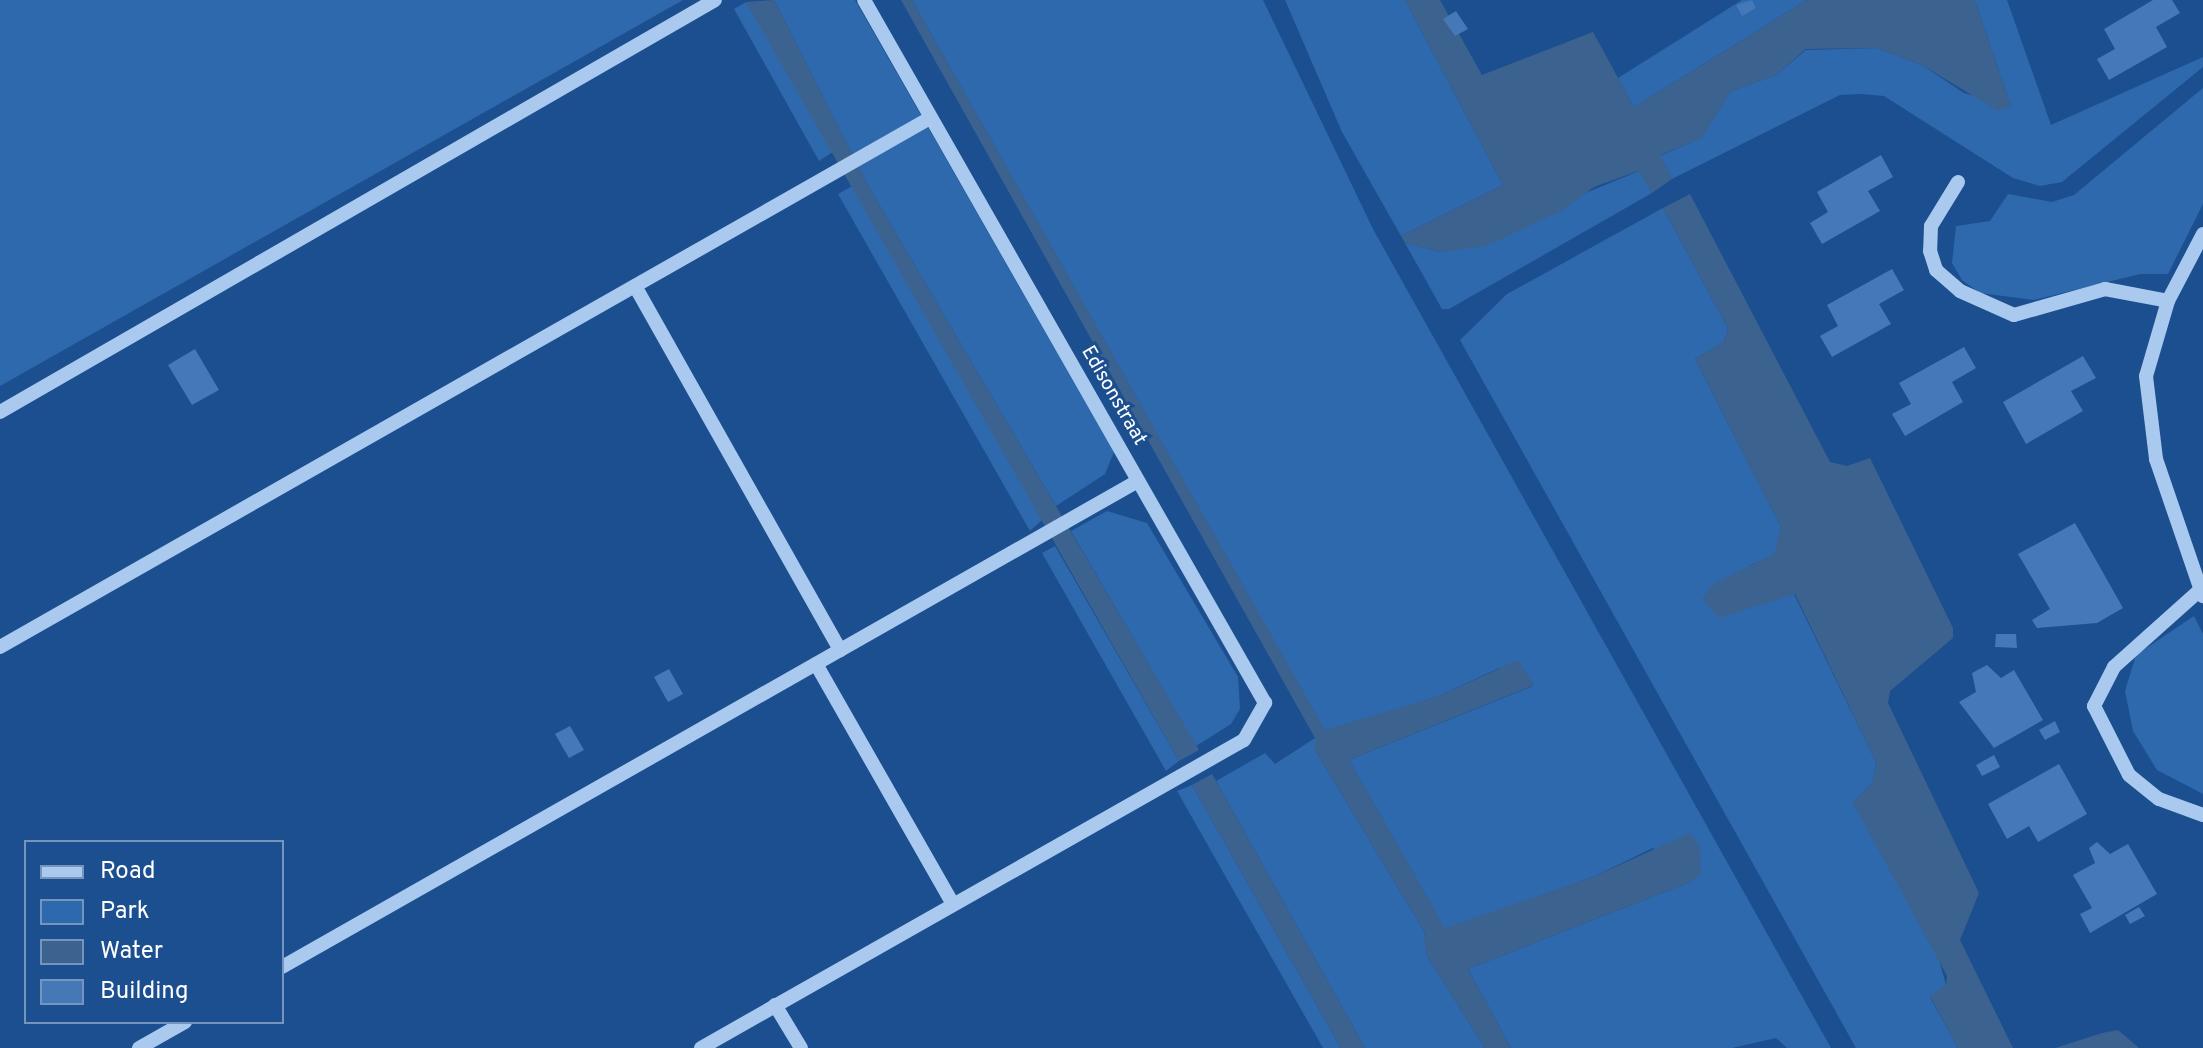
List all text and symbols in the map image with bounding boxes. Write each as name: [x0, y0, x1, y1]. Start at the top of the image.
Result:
street label: Edisonstraat: [1075, 342, 1151, 450]
legend: [24, 840, 284, 1024]
text: Road: [100, 857, 156, 887]
text: Park: [100, 897, 150, 927]
text: Water: [100, 937, 163, 967]
text: Building: [100, 977, 189, 1007]

